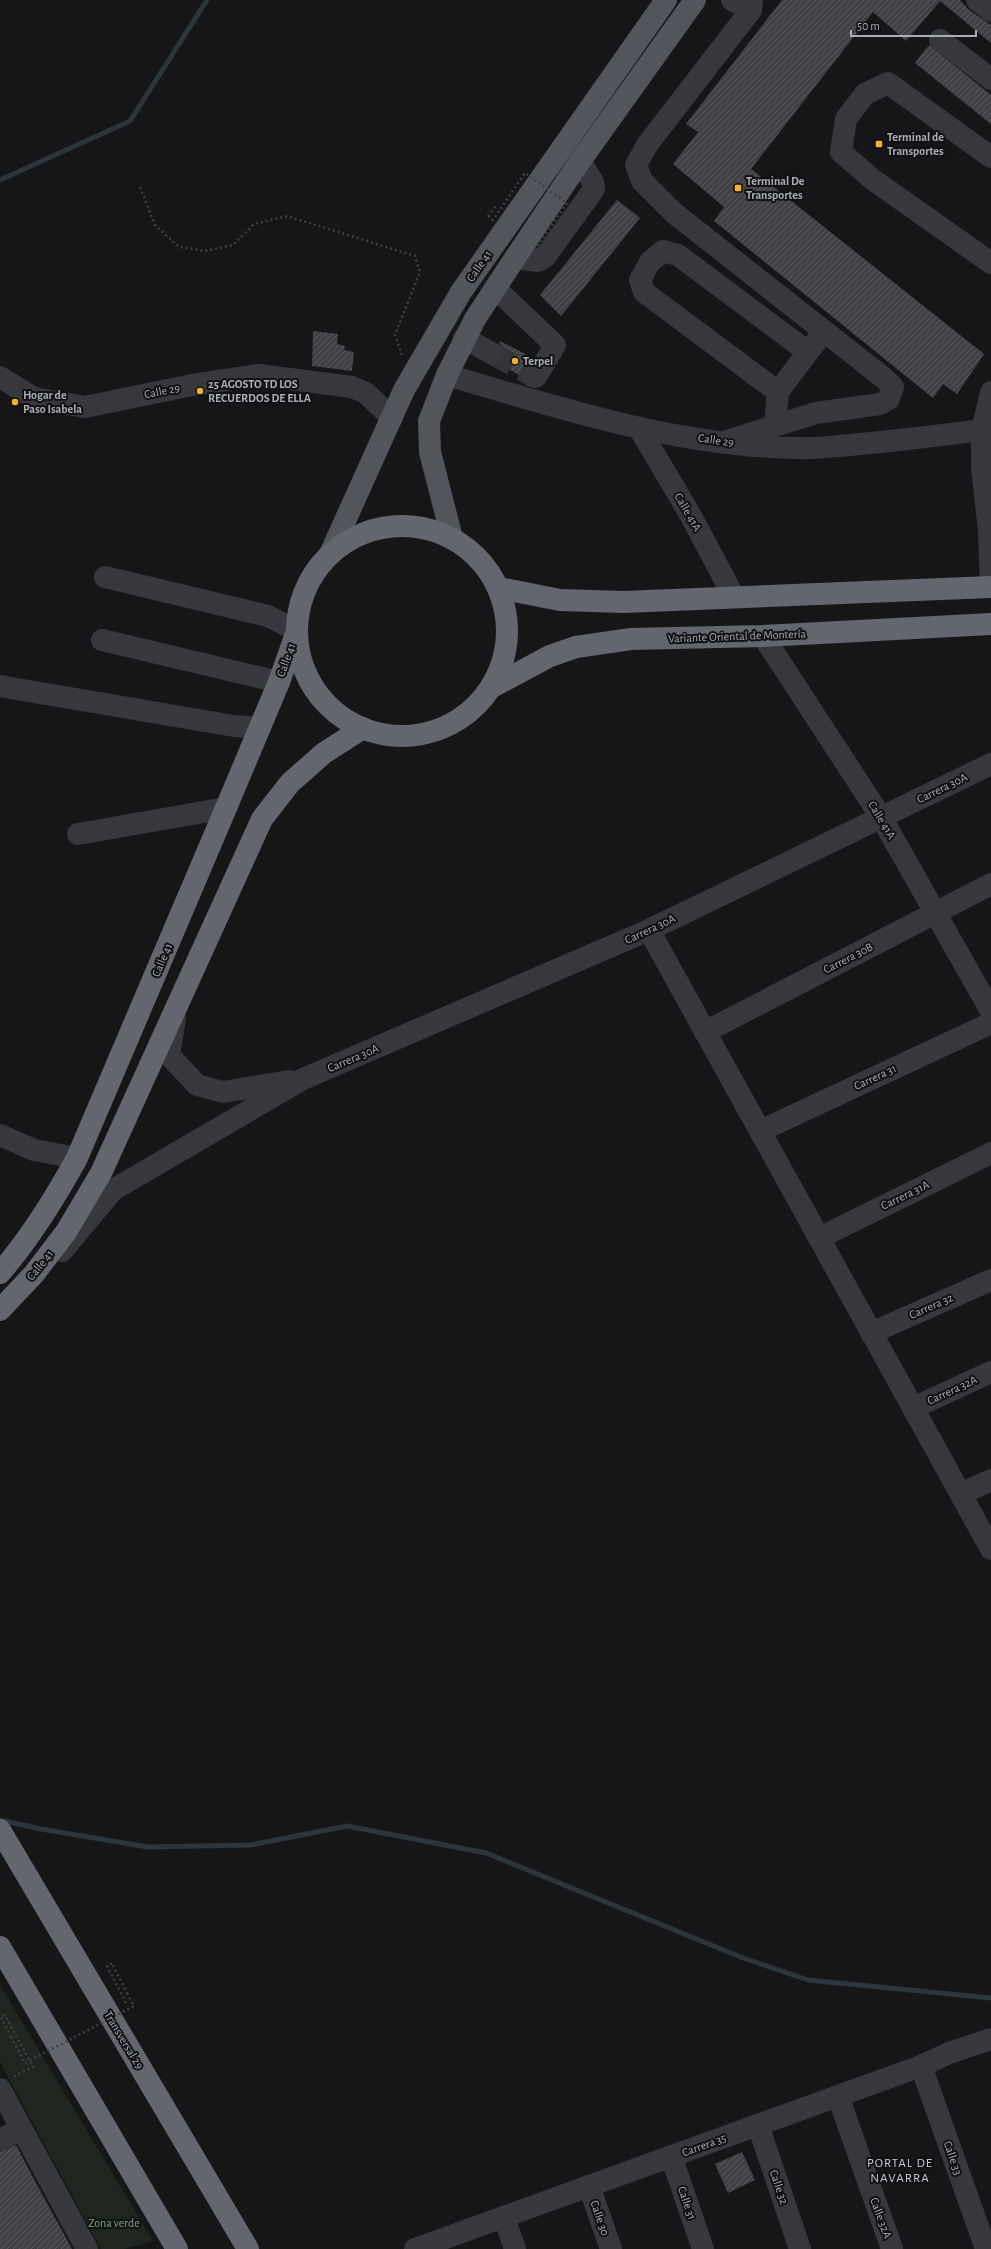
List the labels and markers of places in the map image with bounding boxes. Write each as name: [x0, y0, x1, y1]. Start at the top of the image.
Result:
place label: Terminal de Transportes: [887, 131, 944, 157]
marker: Terminal de Transportes: [874, 139, 884, 149]
place label: Terminal De Transportes: [746, 175, 805, 201]
marker: Terminal De Transportes: [733, 183, 743, 193]
place label: Terpel: [523, 355, 553, 367]
marker: Terpel: [510, 356, 520, 366]
place label: 25 AGOSTO TD LOS RECUERDOS DE ELLA: [208, 378, 312, 404]
marker: 25 AGOSTO TD LOS RECUERDOS DE ELLA: [195, 386, 205, 396]
place label: Hogar de Paso Isabela: [23, 389, 82, 415]
marker: Hogar de Paso Isabela: [10, 397, 20, 407]

